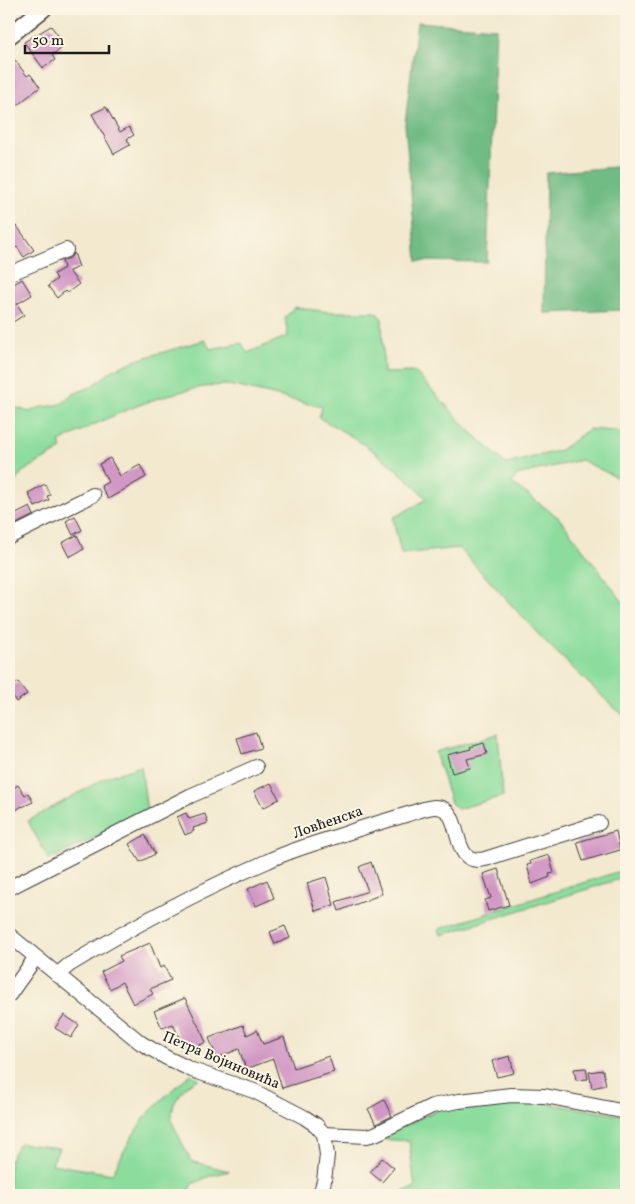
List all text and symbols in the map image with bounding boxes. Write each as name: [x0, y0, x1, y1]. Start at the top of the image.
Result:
scale bar: [25, 22, 109, 54]
text: 50 m: [32, 31, 64, 52]
street label: Ловћенска: [290, 801, 366, 845]
street label: Петра Војиновића: [159, 1027, 283, 1095]

